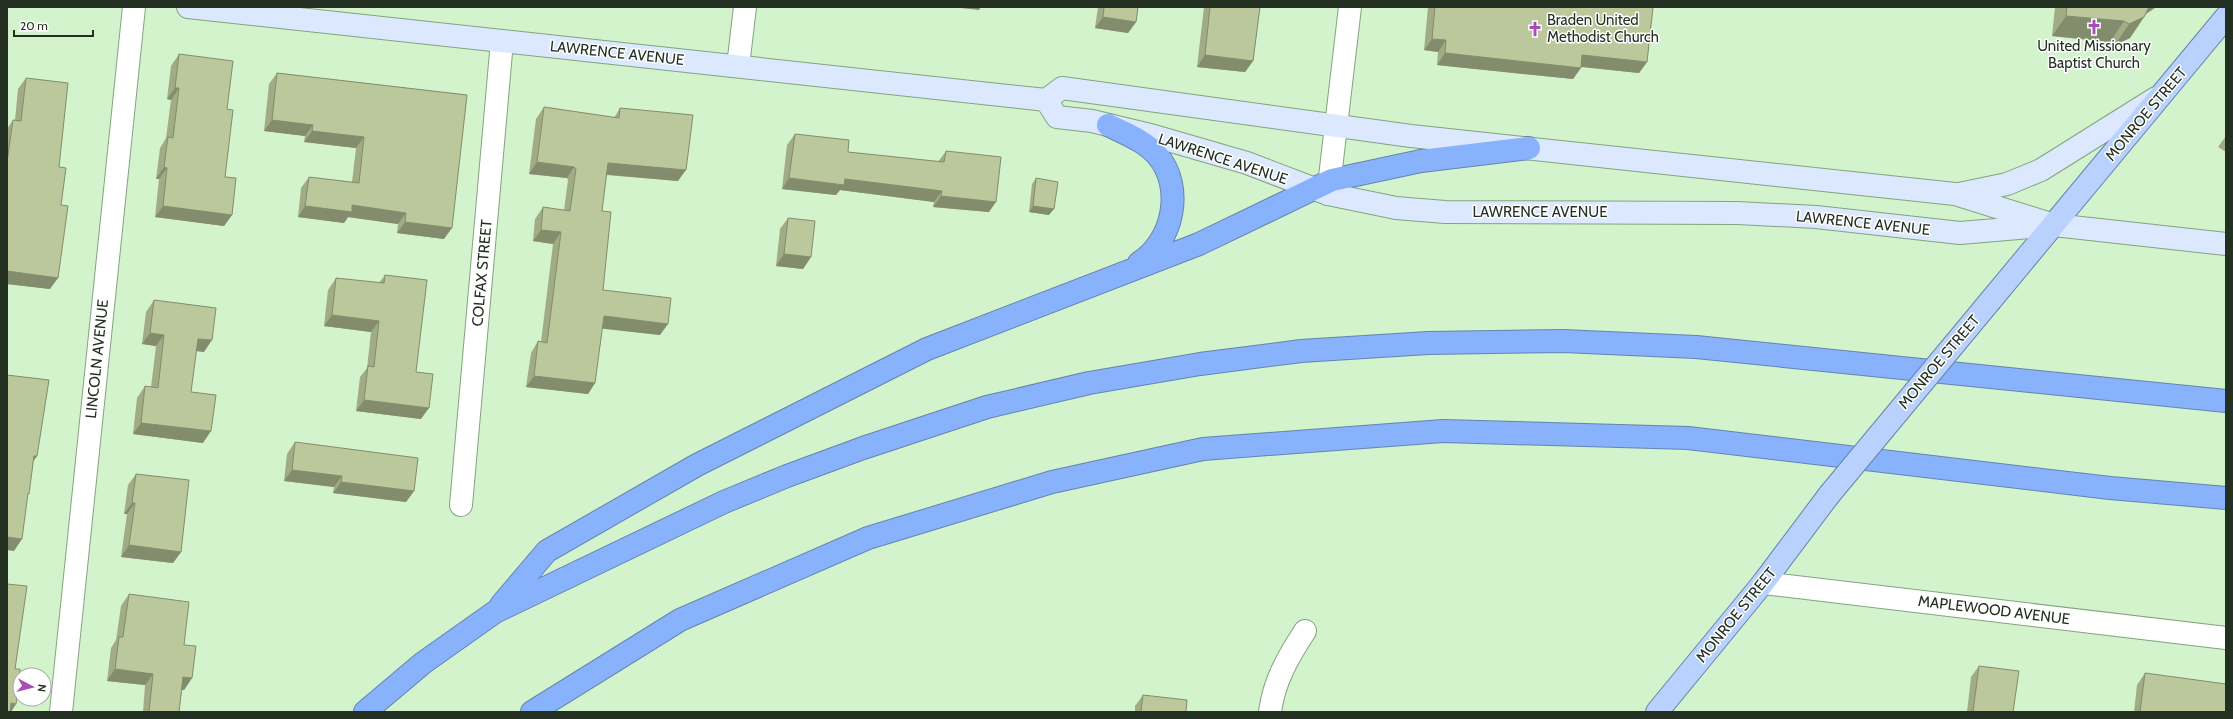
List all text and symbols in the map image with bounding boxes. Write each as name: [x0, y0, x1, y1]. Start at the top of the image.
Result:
place label: Braden United Methodist Church: [1547, 11, 1659, 46]
scale bar: [14, 12, 93, 38]
text: 20 m: [20, 18, 48, 33]
church icon: United Missionary Baptist Church: [2085, 18, 2103, 36]
church icon: Braden United Methodist Church: [1526, 20, 1544, 38]
street label: LAWRENCE AVENUE: [549, 37, 685, 69]
place label: United Missionary Baptist Church: [2037, 37, 2151, 72]
street label: MONROE STREET: [2102, 63, 2190, 165]
street label: LAWRENCE AVENUE: [1156, 130, 1290, 188]
street label: LAWRENCE AVENUE: [1473, 203, 1607, 221]
street label: LAWRENCE AVENUE: [1795, 207, 1931, 239]
street label: COLFAX STREET: [468, 219, 496, 327]
street label: LINCOLN AVENUE: [82, 299, 112, 419]
street label: MONROE STREET: [1895, 311, 1983, 413]
street label: MONROE STREET: [1692, 564, 1780, 666]
street label: MAPLEWOOD AVENUE: [1917, 592, 2071, 628]
north arrow: [12, 667, 52, 707]
text: N: [35, 684, 49, 693]

